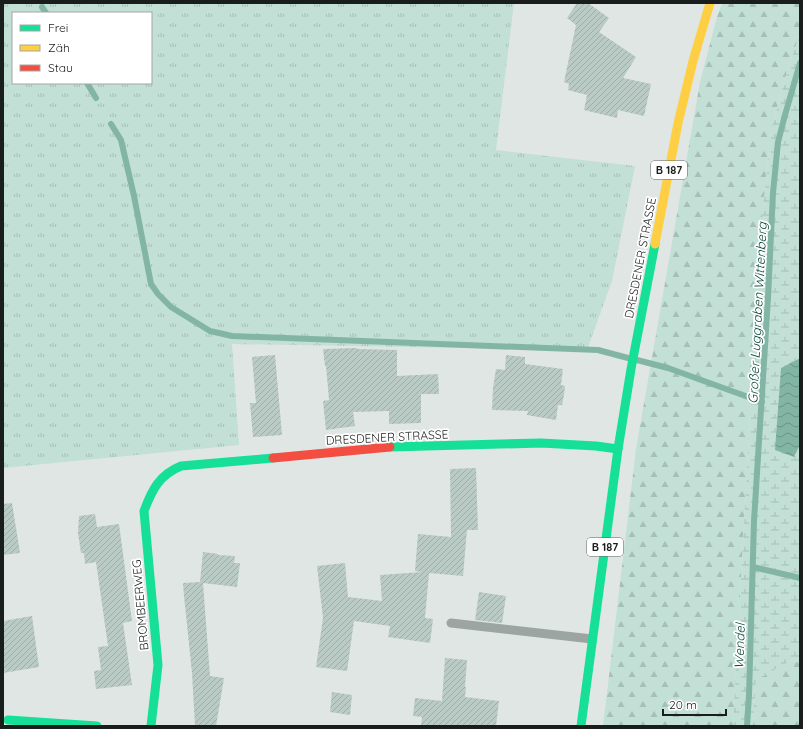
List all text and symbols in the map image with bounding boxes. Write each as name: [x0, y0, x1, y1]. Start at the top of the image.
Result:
legend: [12, 12, 152, 84]
text: Frei: [48, 20, 68, 35]
text: Zäh: [48, 40, 70, 55]
text: Stau: [48, 60, 73, 75]
road number: B 187: [651, 161, 687, 179]
street label: DRESDENER STRASSE: [621, 196, 659, 320]
water label: Großer Luggraben Wittenberg: [744, 221, 770, 404]
street label: DRESDENER STRASSE: [325, 426, 449, 448]
road number: B 187: [587, 538, 623, 556]
street label: BROMBEERWEG: [129, 559, 151, 651]
water label: Wendel: [730, 621, 748, 669]
scale bar: [663, 691, 726, 717]
text: 20 m: [669, 697, 697, 712]

